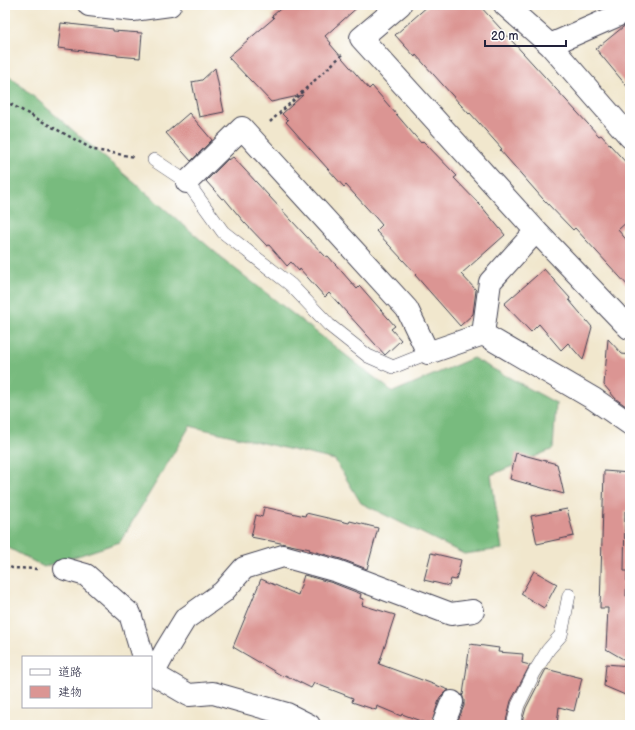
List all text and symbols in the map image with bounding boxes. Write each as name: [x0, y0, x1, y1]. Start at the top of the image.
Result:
scale bar: [485, 22, 566, 48]
text: 20 m: [491, 29, 518, 44]
legend: [22, 656, 152, 708]
text: 道路: [58, 665, 82, 680]
text: 建物: [58, 685, 82, 700]

